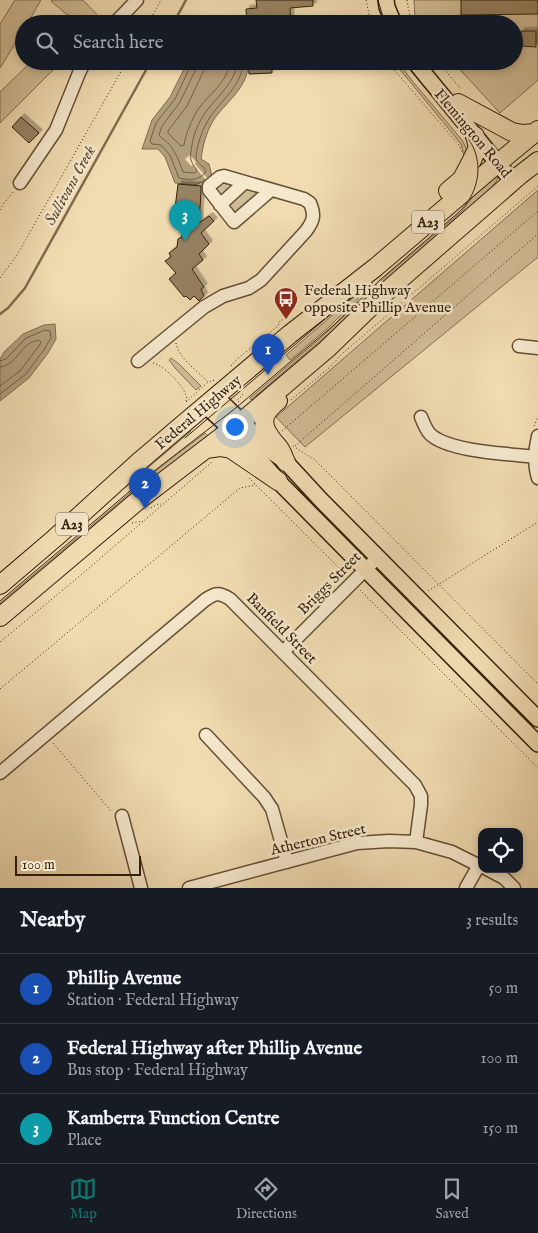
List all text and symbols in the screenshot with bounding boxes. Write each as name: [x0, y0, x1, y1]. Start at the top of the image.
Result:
search box: [15, 15, 523, 70]
icon: search: [33, 29, 61, 57]
text: Search here: [73, 31, 164, 55]
street label: Flemington Road: [430, 85, 516, 183]
water label: Sullivans Creek: [41, 142, 101, 229]
pin: 3: [169, 200, 201, 241]
road number: A23: [412, 210, 444, 233]
place label: Federal Highway opposite Phillip Avenue: [304, 281, 451, 317]
bus stop icon: Federal Highway opposite Phillip Avenue: [273, 286, 299, 320]
pin: 1: [252, 334, 284, 375]
street label: Federal Highway: [151, 370, 246, 454]
your location: [222, 414, 248, 440]
pin: 2: [129, 468, 161, 509]
road number: A23: [56, 512, 88, 536]
street label: Briggs Street: [294, 548, 365, 619]
street label: Banfield Street: [242, 589, 321, 668]
street label: Atherton Street: [268, 819, 368, 860]
map controls: [478, 828, 523, 873]
button: locate: [478, 828, 523, 873]
scale bar: [15, 853, 141, 876]
text: 100 m: [22, 856, 55, 874]
text: Nearby: [20, 907, 85, 934]
text: 3 results: [466, 911, 518, 931]
text: Phillip Avenue: [67, 967, 181, 991]
text: 1: [33, 979, 39, 999]
text: 50 m: [489, 979, 518, 999]
text: Station · Federal Highway: [67, 991, 239, 1011]
text: Federal Highway after Phillip Avenue: [67, 1037, 362, 1061]
text: 2: [32, 1049, 40, 1069]
text: 100 m: [481, 1049, 518, 1069]
text: Bus stop · Federal Highway: [67, 1061, 248, 1081]
text: Kamberra Function Centre: [67, 1107, 279, 1131]
text: 3: [33, 1119, 39, 1139]
text: 150 m: [483, 1119, 518, 1139]
text: Place: [67, 1131, 102, 1151]
tab: Map: [69, 1175, 97, 1223]
tab: Directions: [236, 1175, 297, 1223]
tab: Saved: [436, 1175, 469, 1223]

